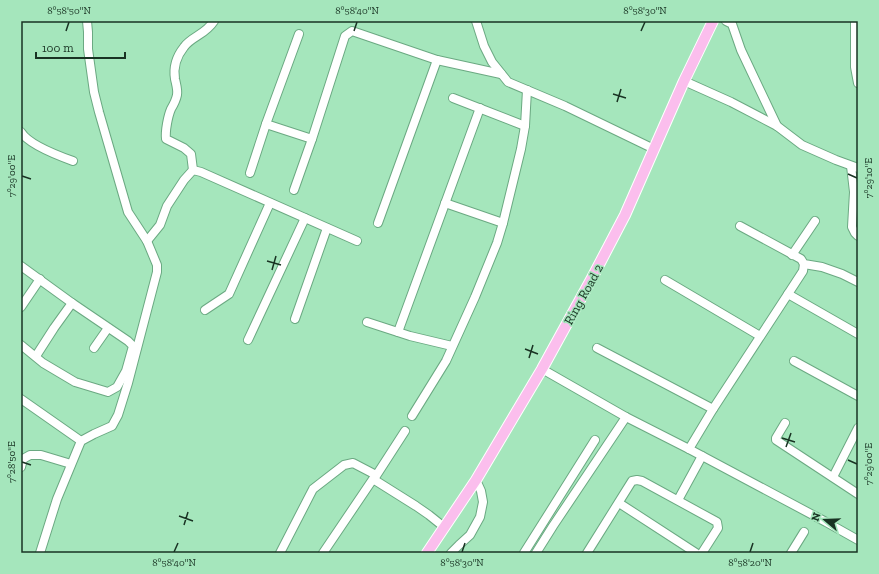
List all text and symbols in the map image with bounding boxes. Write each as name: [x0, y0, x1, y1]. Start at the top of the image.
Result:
text: 8°58'50"N: [47, 5, 91, 17]
text: 8°58'40"N: [335, 5, 379, 17]
text: 8°58'30"N: [623, 5, 667, 17]
scale bar: [36, 34, 125, 60]
text: 100 m: [42, 41, 74, 55]
text: 7°29'00"E: [6, 155, 18, 197]
text: 7°29'10"E: [863, 158, 875, 198]
street label: Ring Road 2: [561, 261, 606, 327]
text: 7°28'50"E: [6, 441, 18, 483]
text: 7°29'00"E: [863, 443, 875, 485]
north arrow: [805, 500, 845, 540]
text: N: [809, 510, 824, 523]
text: 8°58'40"N: [152, 557, 196, 569]
text: 8°58'30"N: [440, 557, 484, 569]
text: 8°58'20"N: [728, 557, 772, 569]

